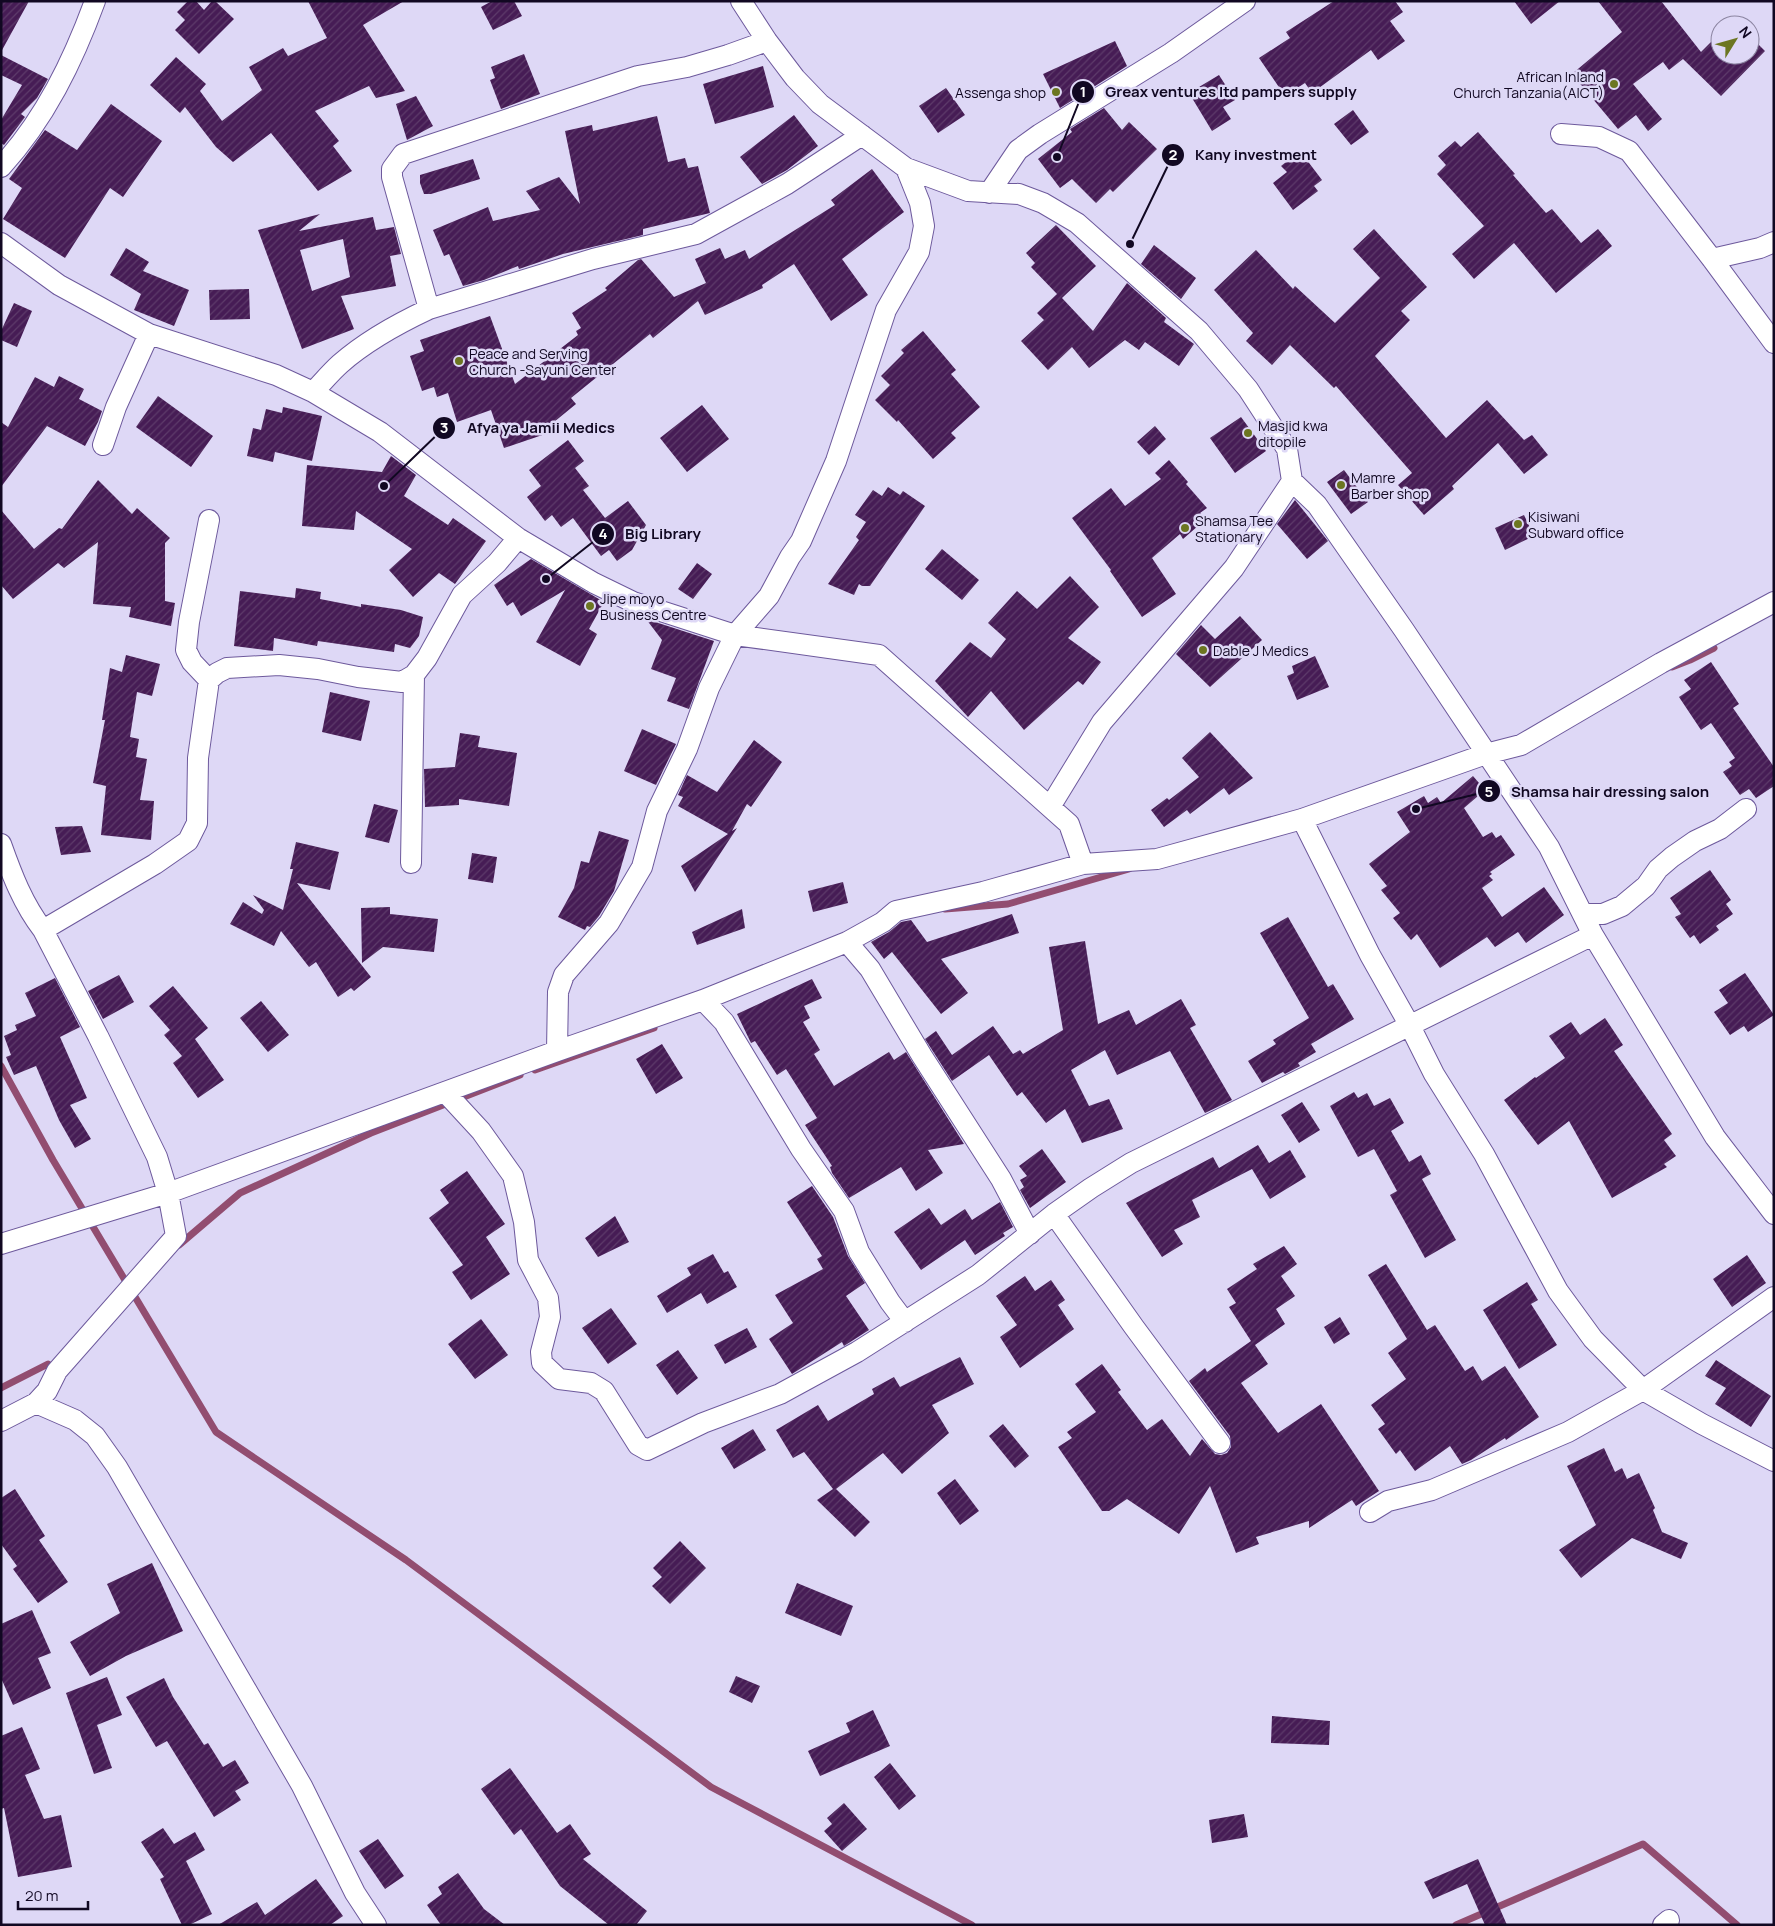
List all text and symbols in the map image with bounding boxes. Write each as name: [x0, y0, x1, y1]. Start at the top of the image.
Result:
north arrow: [1710, 15, 1760, 65]
text: N: [1735, 22, 1756, 42]
place label: African Inland Church Tanzania(AICT): [1454, 67, 1604, 102]
callout: Greax ventures ltd pampers supply: [1071, 77, 1367, 107]
marker: African Inland Church Tanzania(AICT): [1608, 78, 1620, 90]
text: 1: [1080, 81, 1086, 102]
text: Greax ventures ltd pampers supply: [1105, 81, 1357, 102]
place label: Assenga shop: [955, 83, 1046, 102]
marker: Assenga shop: [1050, 86, 1062, 98]
callout: Kany investment: [1160, 140, 1327, 170]
text: 2: [1169, 144, 1178, 165]
text: Kany investment: [1195, 144, 1317, 165]
place label: Peace and Serving Church -Sayuni Center: [469, 344, 616, 379]
marker: Peace and Serving Church -Sayuni Center: [453, 355, 465, 367]
callout: Afya ya Jamii Medics: [432, 413, 625, 443]
place label: Masjid kwa ditopile: [1258, 416, 1328, 451]
text: 3: [440, 417, 448, 438]
text: Afya ya Jamii Medics: [467, 417, 615, 438]
marker: Masjid kwa ditopile: [1242, 427, 1254, 439]
place label: Mamre Barber shop: [1351, 468, 1429, 503]
marker: Mamre Barber shop: [1335, 479, 1347, 491]
place label: Kisiwani Subward office: [1528, 507, 1624, 542]
place label: Shamsa Tee Stationary: [1195, 511, 1273, 546]
marker: Kisiwani Subward office: [1512, 518, 1524, 530]
callout: Big Library: [590, 519, 711, 549]
marker: Shamsa Tee Stationary: [1179, 522, 1191, 534]
text: 4: [598, 523, 608, 544]
text: Big Library: [625, 523, 702, 544]
place label: Jipe moyo Business Centre: [600, 589, 706, 624]
marker: Jipe moyo Business Centre: [584, 600, 596, 612]
place label: Dable J Medics: [1213, 641, 1309, 660]
marker: Dable J Medics: [1197, 644, 1209, 656]
callout: Shamsa hair dressing salon: [1476, 776, 1719, 806]
text: 5: [1485, 781, 1494, 802]
text: Shamsa hair dressing salon: [1511, 781, 1709, 802]
scale bar: [18, 1878, 88, 1910]
text: 20 m: [25, 1885, 58, 1906]

